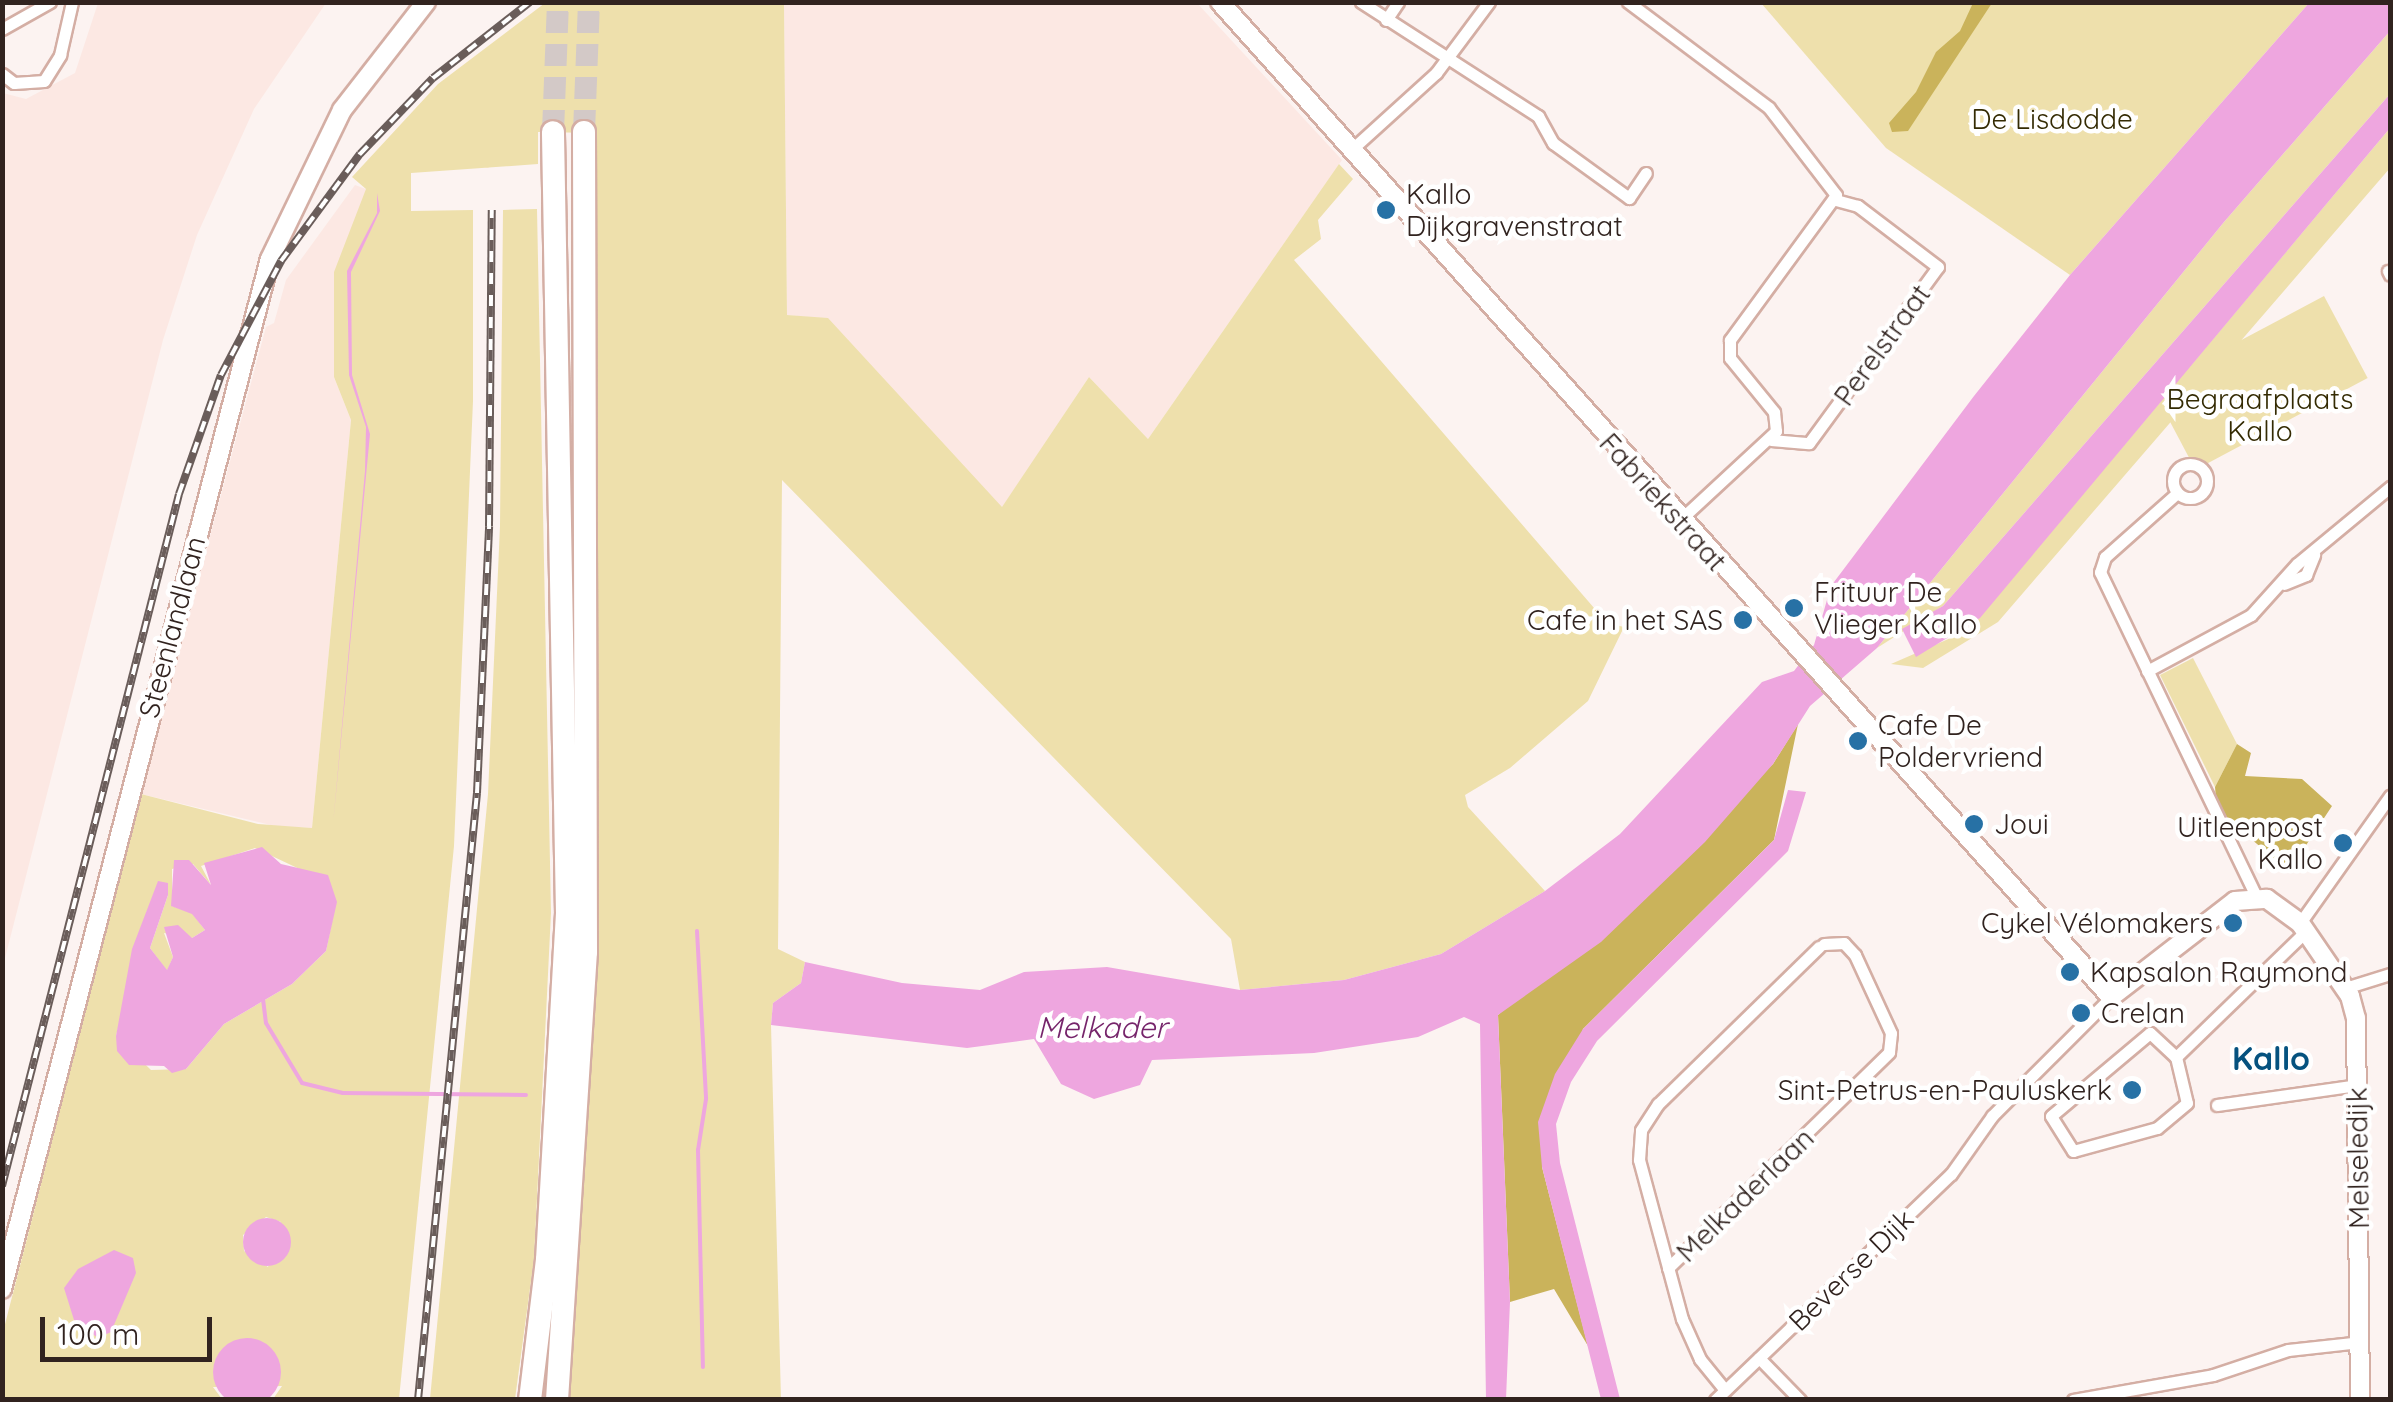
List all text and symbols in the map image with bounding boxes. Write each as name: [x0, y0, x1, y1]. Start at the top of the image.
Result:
park label: De Lisdodde: [1971, 102, 2133, 136]
place label: Kallo Dijkgravenstraat: [1406, 177, 1623, 243]
marker: Kallo Dijkgravenstraat: [1375, 199, 1397, 221]
street label: Perelstraat: [1827, 278, 1937, 412]
park label: Begraafplaats Kallo: [2167, 382, 2353, 448]
street label: Fabriekstraat: [1592, 426, 1734, 578]
street label: Steenlandlaan: [132, 533, 212, 721]
place label: Frituur De Vlieger Kallo: [1814, 575, 1977, 641]
marker: Frituur De Vlieger Kallo: [1783, 597, 1805, 619]
place label: Cafe in het SAS: [1527, 603, 1723, 637]
marker: Cafe in het SAS: [1732, 609, 1754, 631]
place label: Cafe De Poldervriend: [1878, 708, 2043, 774]
marker: Cafe De Poldervriend: [1847, 730, 1869, 752]
place label: Joui: [1994, 807, 2049, 841]
place label: Uitleenpost Kallo: [2177, 810, 2323, 876]
marker: Joui: [1963, 813, 1985, 835]
marker: Uitleenpost Kallo: [2332, 832, 2354, 854]
place label: Cykel Vélomakers: [1981, 906, 2213, 940]
marker: Cykel Vélomakers: [2222, 912, 2244, 934]
place label: Kapsalon Raymond: [2090, 955, 2347, 989]
marker: Kapsalon Raymond: [2059, 961, 2081, 983]
place label: Crelan: [2101, 996, 2185, 1030]
marker: Crelan: [2070, 1002, 2092, 1024]
water label: Melkader: [1037, 1009, 1167, 1045]
district label: Kallo: [2232, 1039, 2310, 1077]
place label: Sint-Petrus-en-Pauluskerk: [1778, 1073, 2112, 1107]
marker: Sint-Petrus-en-Pauluskerk: [2121, 1079, 2143, 1101]
street label: Melseledijk: [2340, 1087, 2376, 1229]
street label: Melkaderlaan: [1669, 1121, 1821, 1269]
street label: Beverse Dijk: [1782, 1202, 1920, 1338]
scale bar: [45, 1297, 218, 1359]
text: 100 m: [57, 1315, 139, 1353]

